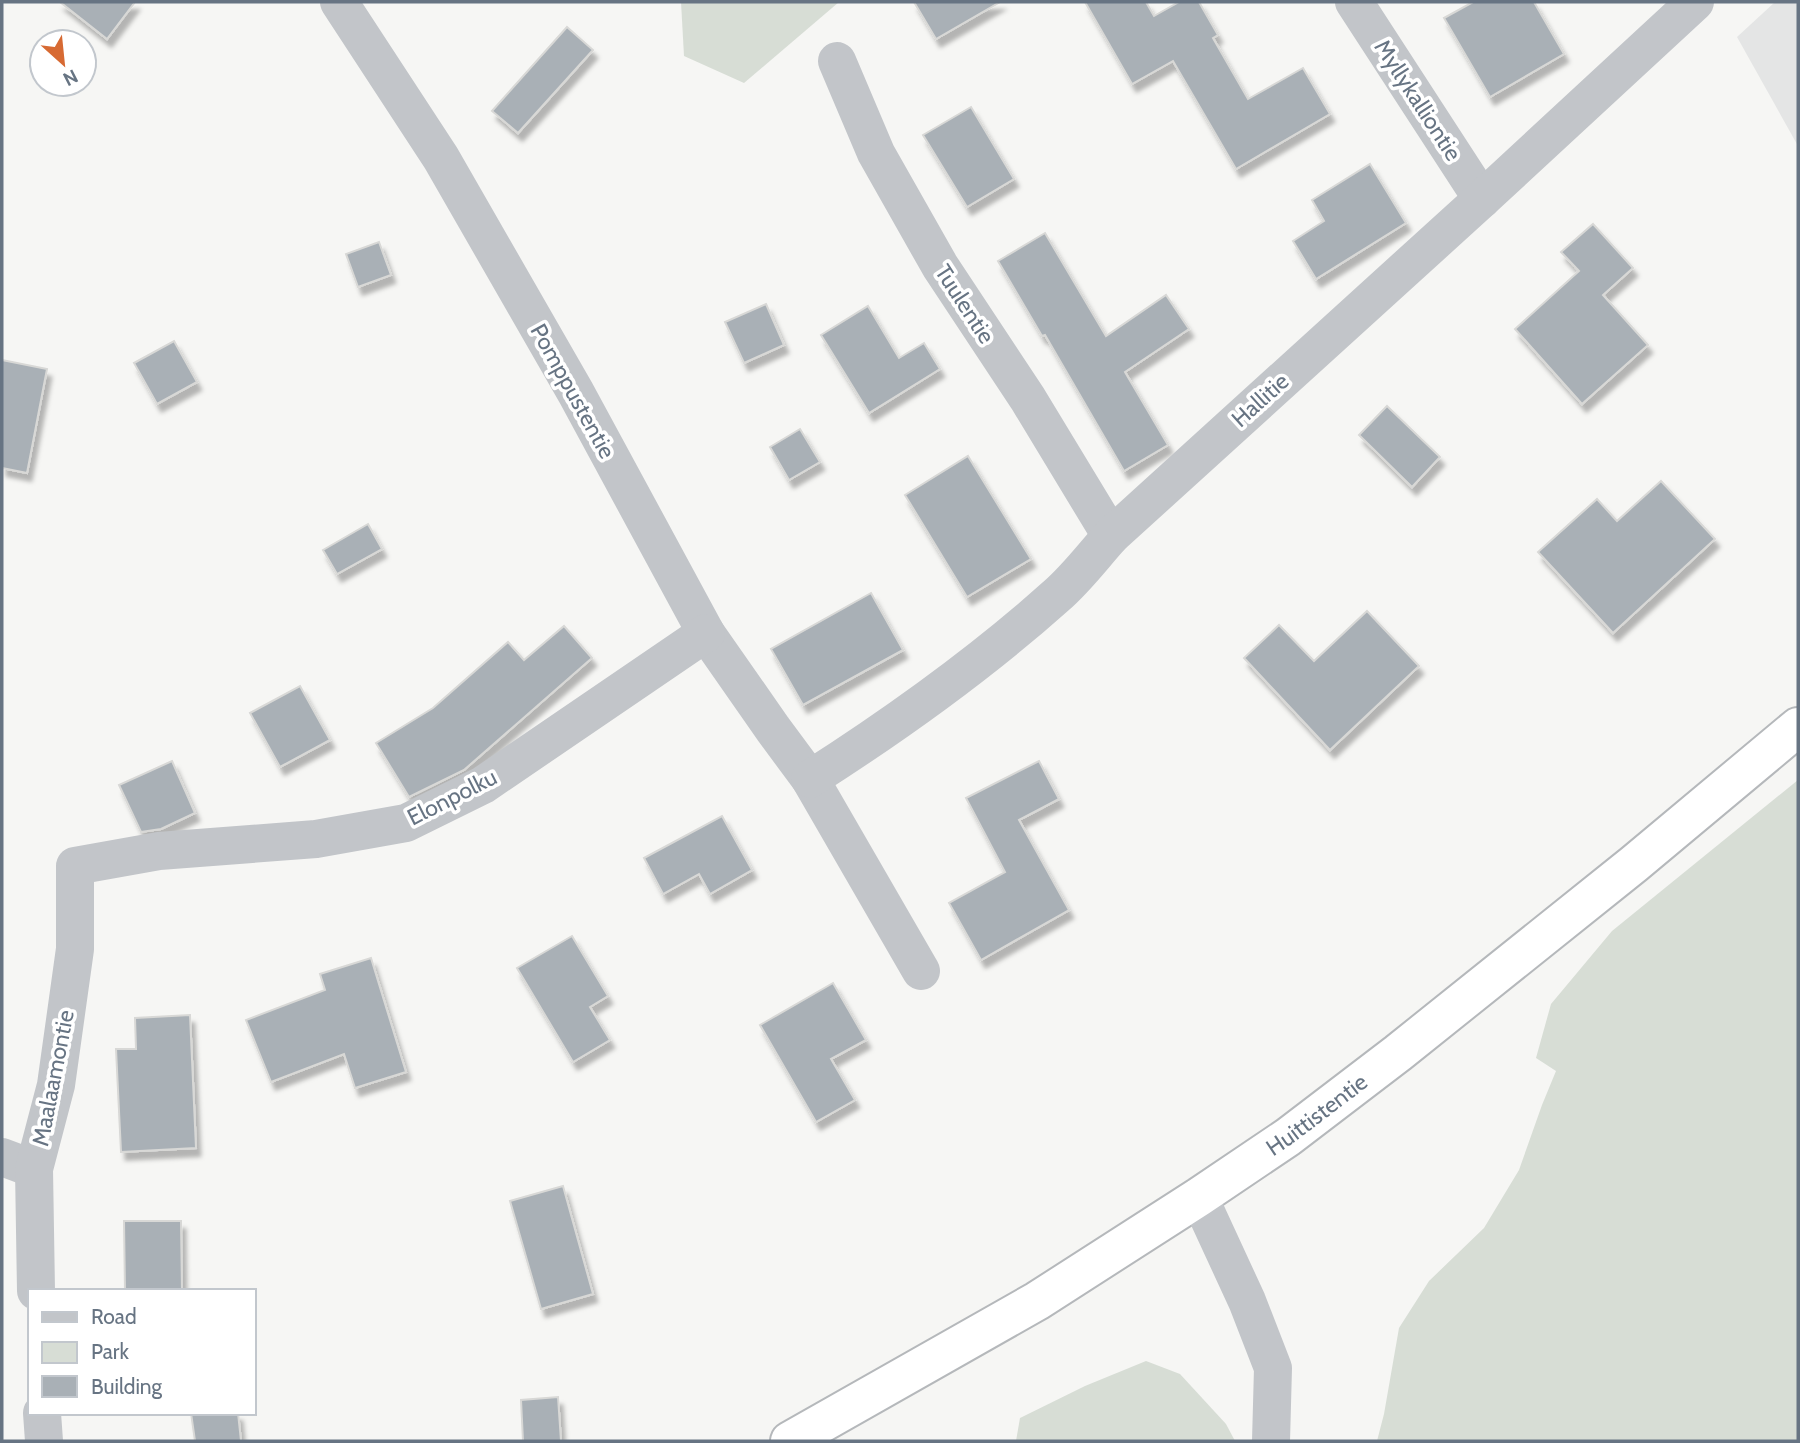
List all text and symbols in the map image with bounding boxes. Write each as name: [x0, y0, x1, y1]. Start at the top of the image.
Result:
north arrow: [28, 28, 98, 98]
street label: Myllykalliontie: [1368, 34, 1468, 166]
text: N: [59, 64, 82, 91]
street label: Tuulentie: [929, 259, 1001, 349]
street label: Pomppustentie: [525, 319, 622, 463]
street label: Hallitie: [1226, 367, 1294, 433]
street label: Elonpolku: [403, 763, 501, 831]
street label: Maalaamontie: [26, 1007, 80, 1148]
street label: Huittistentie: [1261, 1067, 1373, 1162]
legend: [28, 1289, 256, 1415]
text: Road: [91, 1304, 137, 1329]
text: Park: [91, 1339, 129, 1364]
text: Building: [91, 1374, 163, 1399]

